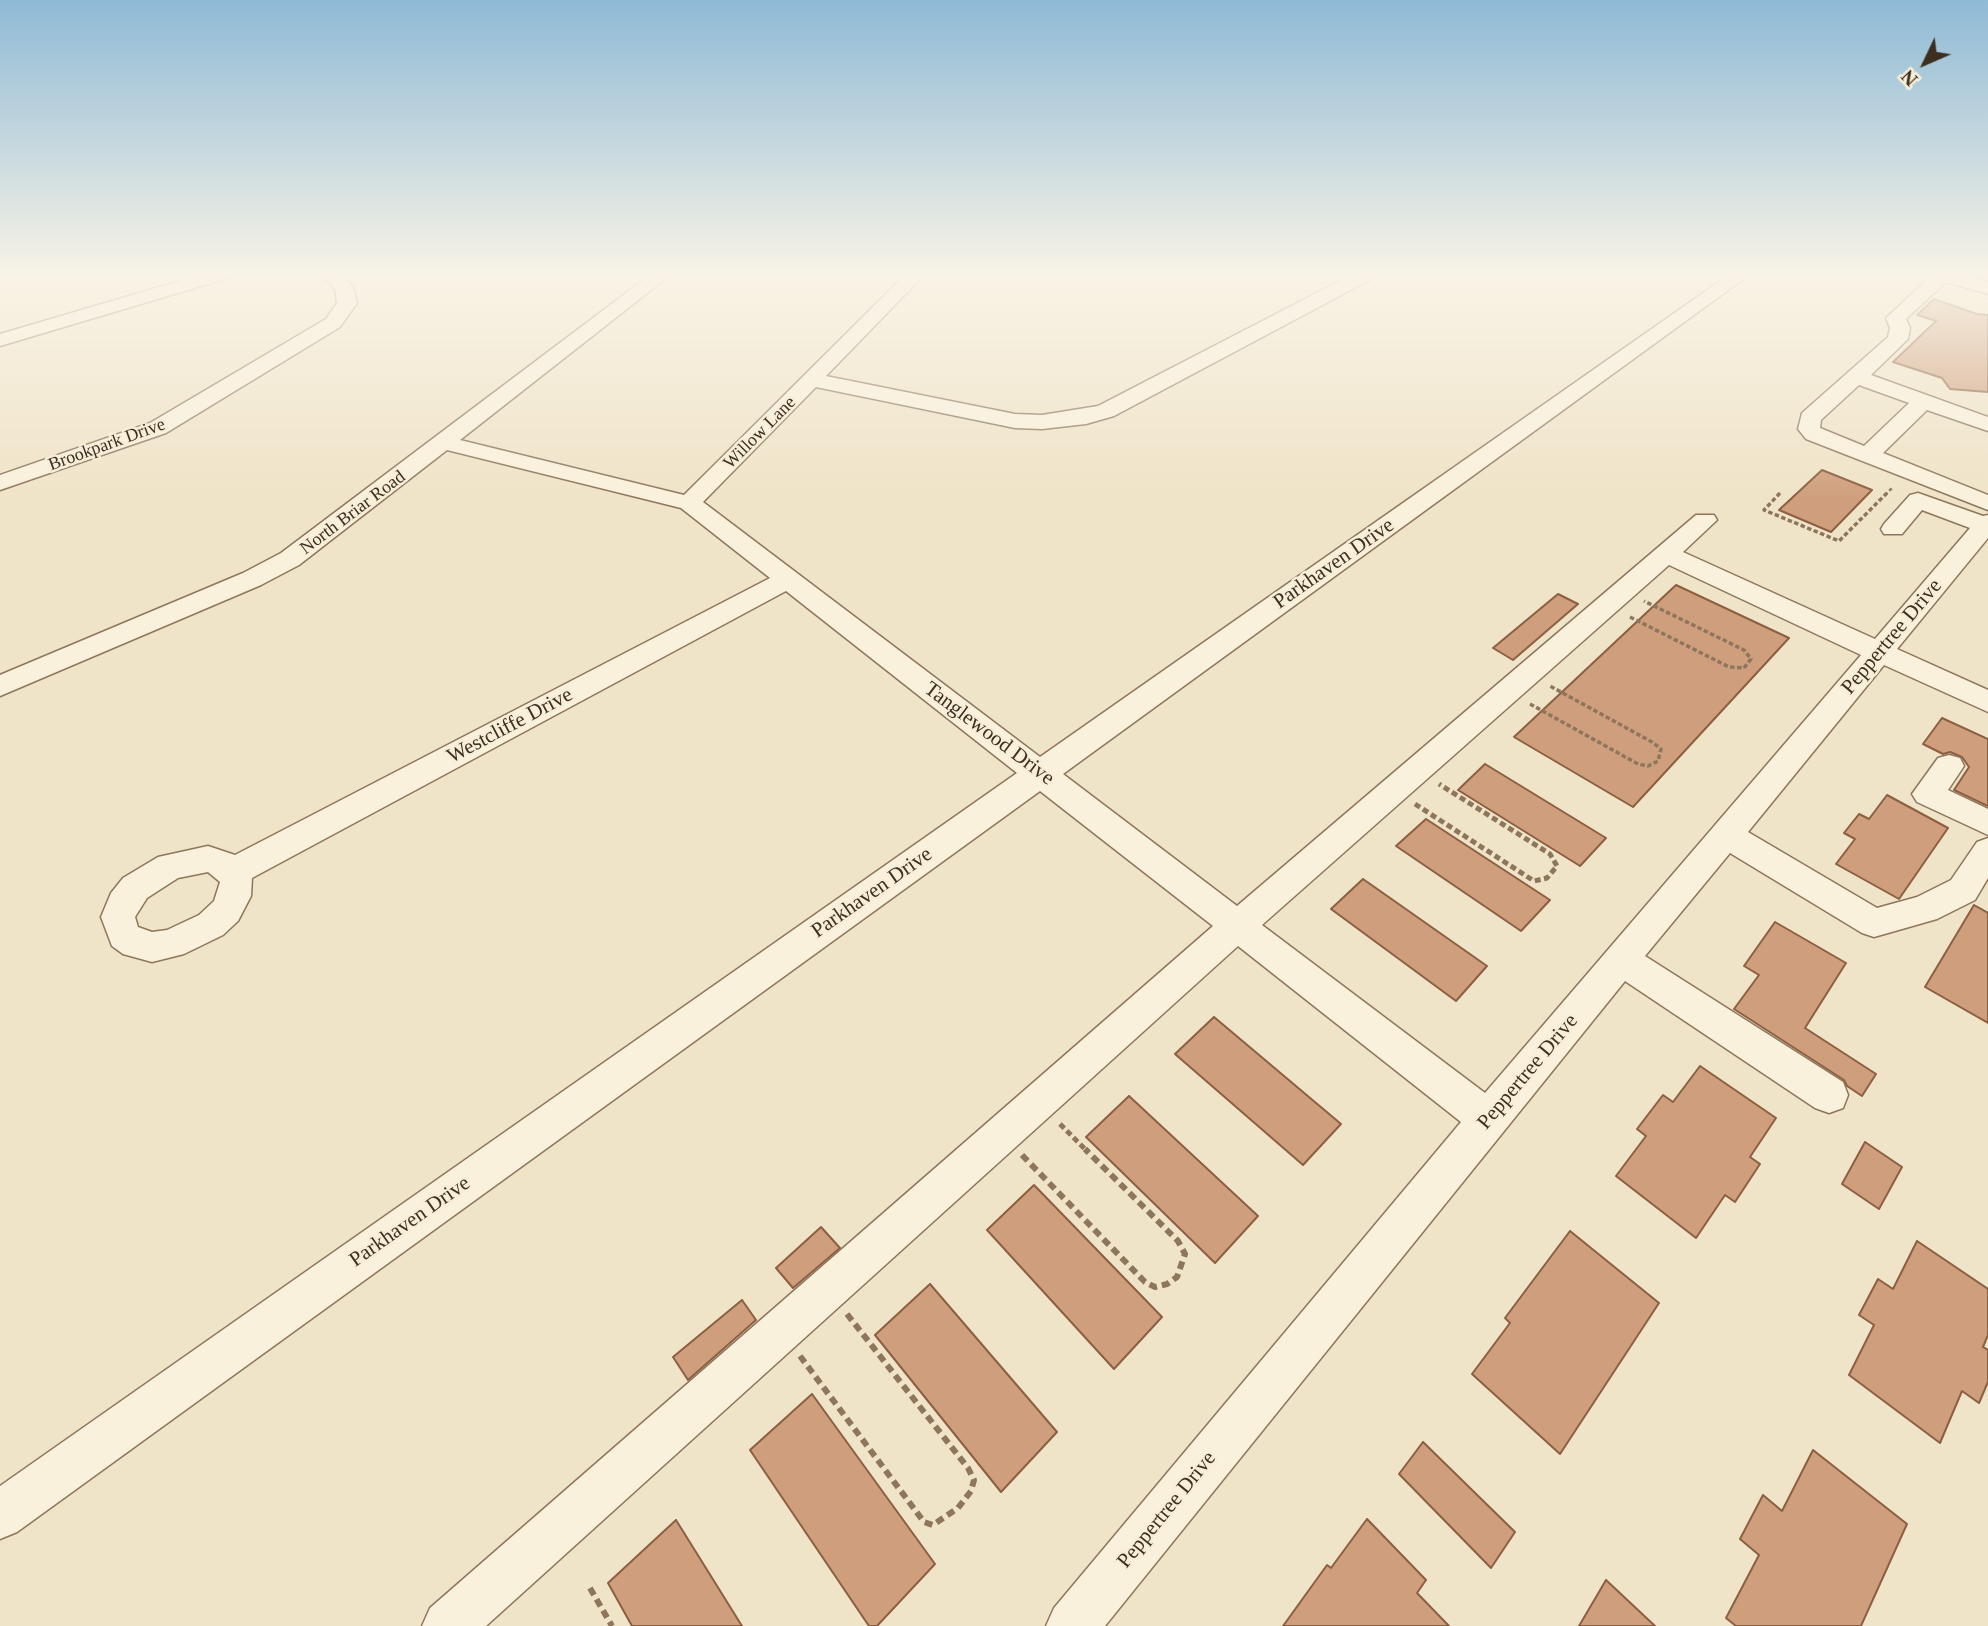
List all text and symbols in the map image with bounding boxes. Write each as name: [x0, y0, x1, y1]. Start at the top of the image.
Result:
north arrow: [1890, 28, 1960, 98]
text: N: [1897, 66, 1922, 90]
street label: Willow Lane: [719, 392, 801, 474]
street label: Brookpark Drive: [46, 414, 168, 476]
street label: North Briar Road: [296, 466, 410, 560]
street label: Parkhaven Drive: [1269, 513, 1399, 615]
street label: Peppertree Drive: [1836, 574, 1948, 700]
street label: Tanglewood Drive: [919, 677, 1059, 791]
street label: Westcliffe Drive: [443, 682, 577, 770]
street label: Parkhaven Drive: [807, 842, 937, 944]
street label: Peppertree Drive: [1472, 1009, 1584, 1135]
street label: Parkhaven Drive: [345, 1171, 475, 1273]
street label: Peppertree Drive: [1112, 1447, 1222, 1573]

